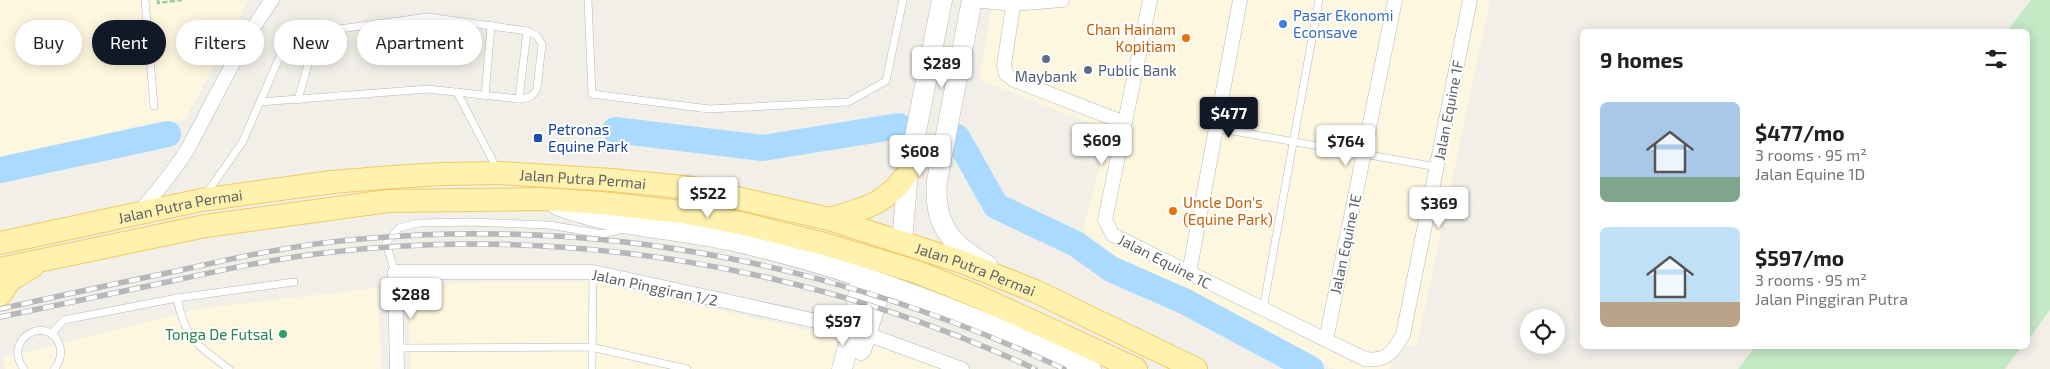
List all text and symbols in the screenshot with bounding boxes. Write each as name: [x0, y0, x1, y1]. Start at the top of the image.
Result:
place label: Pasar Ekonomi Econsave: [1293, 6, 1393, 41]
marker: Pasar Ekonomi Econsave: [1277, 18, 1289, 30]
chip: Buy: [15, 20, 82, 65]
chip: Rent: [92, 20, 166, 65]
chip: Filters: [176, 20, 264, 65]
chip: New: [274, 20, 347, 65]
chip: Apartment: [357, 20, 482, 65]
place label: Chan Hainam Kopitiam: [1086, 20, 1176, 55]
marker: Chan Hainam Kopitiam: [1180, 32, 1192, 44]
icon: filters: [1982, 45, 2010, 73]
pin: $289: [912, 46, 972, 89]
text: 9 homes: [1600, 47, 1683, 72]
text: $289: [923, 53, 961, 72]
marker: Maybank: [1040, 53, 1052, 65]
street label: Jalan Equine 1F: [1429, 58, 1467, 162]
place label: Public Bank: [1098, 61, 1177, 79]
marker: Public Bank: [1082, 64, 1094, 76]
place label: Maybank: [1015, 67, 1078, 85]
pin: $477: [1199, 96, 1259, 139]
text: $477: [1211, 103, 1247, 122]
place label: Petronas Equine Park: [548, 120, 628, 155]
text: $477/mo: [1755, 120, 1845, 145]
icon: home: [1640, 122, 1700, 182]
pin: $609: [1072, 124, 1132, 166]
pin: $764: [1316, 124, 1376, 167]
text: $609: [1083, 130, 1121, 149]
text: $764: [1327, 131, 1365, 150]
marker: Petronas Equine Park: [532, 132, 544, 144]
pin: $608: [890, 134, 950, 177]
text: $608: [901, 141, 939, 160]
text: 3 rooms · 95 m²: [1755, 145, 1867, 164]
text: Jalan Equine 1D: [1755, 164, 1865, 183]
street label: Jalan Putra Permai: [519, 165, 647, 192]
pin: $522: [678, 176, 738, 219]
text: $522: [690, 183, 726, 202]
street label: Jalan Putra Permai: [116, 185, 244, 227]
pin: $369: [1409, 186, 1469, 229]
street label: Jalan Equine 1E: [1326, 192, 1364, 296]
place label: Uncle Don's (Equine Park): [1183, 193, 1273, 228]
text: $369: [1420, 193, 1458, 212]
marker: Uncle Don's (Equine Park): [1167, 205, 1179, 217]
street label: Jalan Equine 1C: [1115, 230, 1215, 292]
street label: Jalan Putra Permai: [913, 239, 1038, 299]
text: $597/mo: [1755, 245, 1844, 270]
icon: home: [1640, 247, 1700, 307]
street label: Jalan Pinggiran 1/2: [590, 265, 720, 309]
text: 3 rooms · 95 m²: [1755, 270, 1867, 289]
pin: $288: [381, 278, 441, 320]
text: $288: [392, 284, 430, 303]
text: Jalan Pinggiran Putra: [1755, 289, 1908, 308]
pin: $597: [813, 304, 873, 347]
map controls: [1520, 309, 1565, 354]
button: locate: [1520, 309, 1565, 354]
text: $597: [825, 311, 861, 330]
place label: Tonga De Futsal: [165, 325, 274, 343]
marker: Tonga De Futsal: [277, 328, 289, 340]

